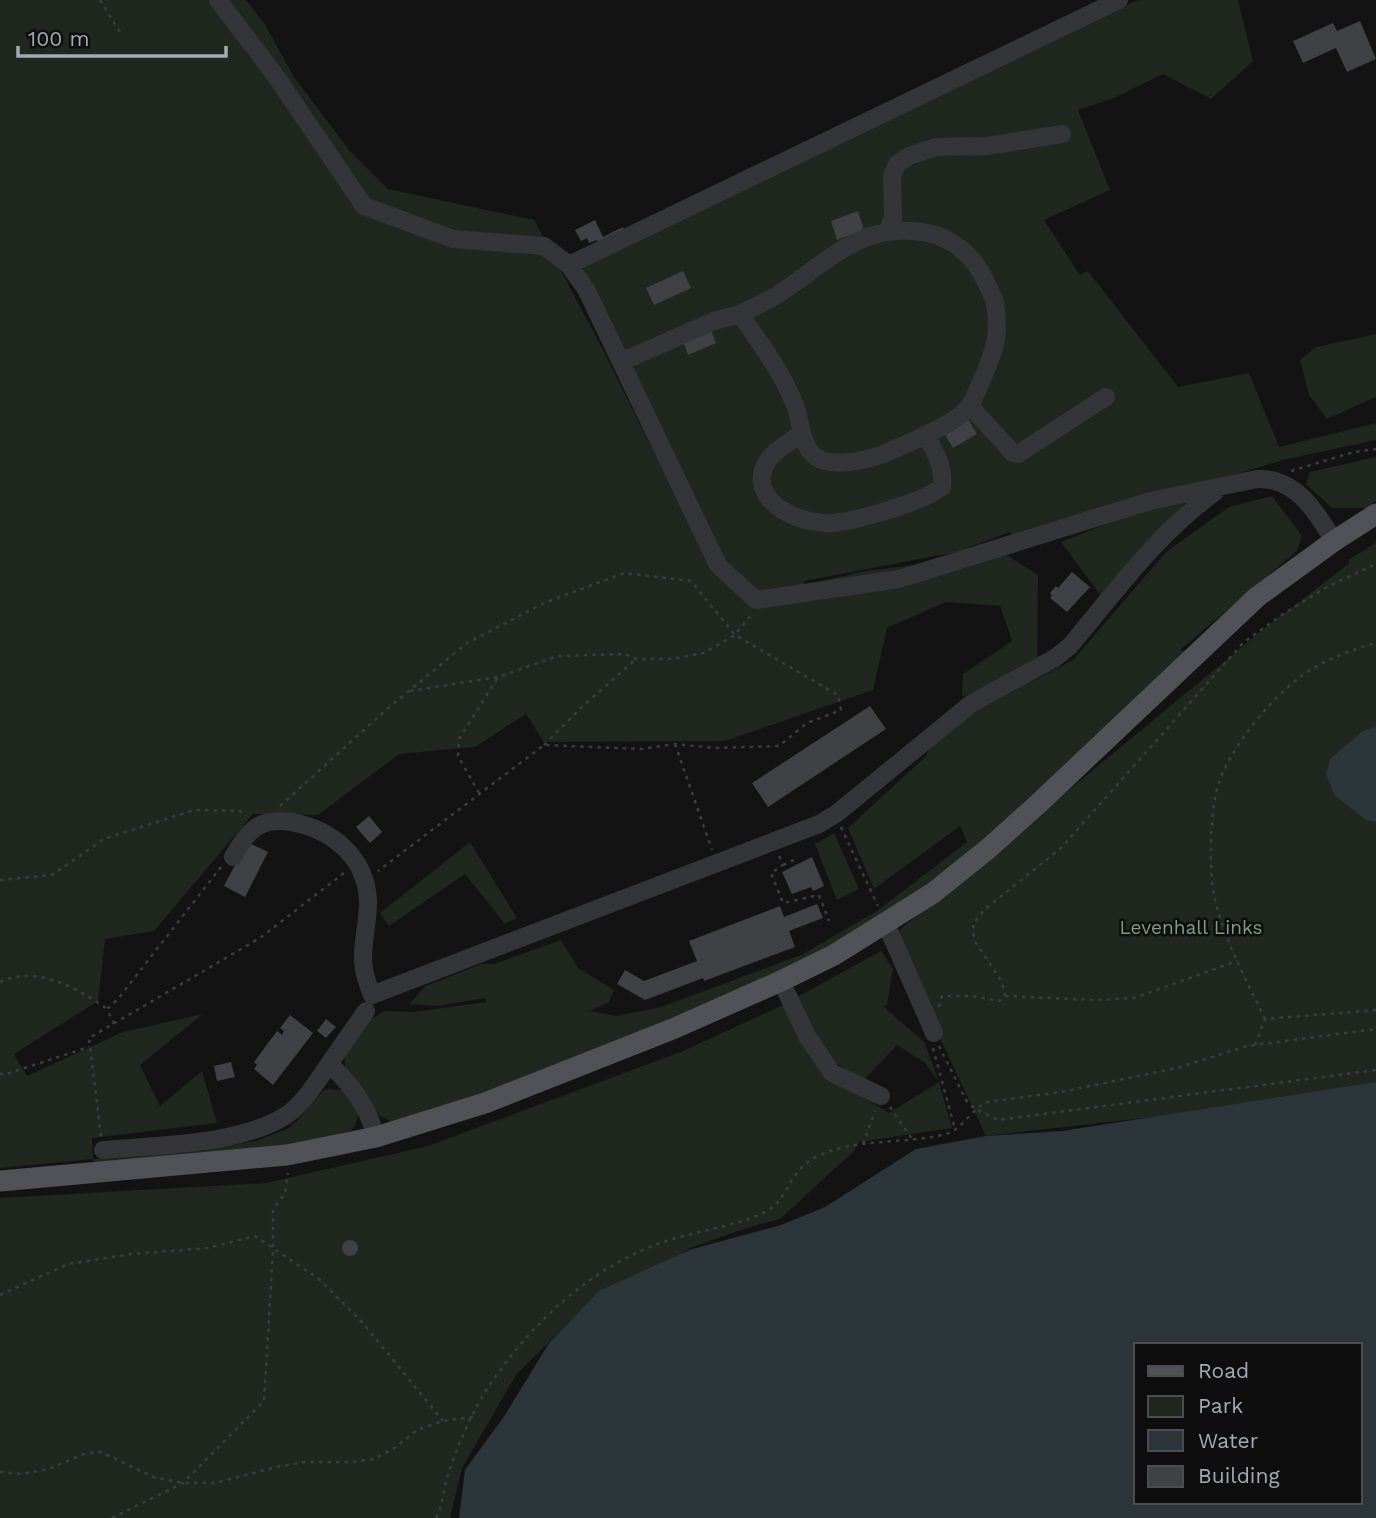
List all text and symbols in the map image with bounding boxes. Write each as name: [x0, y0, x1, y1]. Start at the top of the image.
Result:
scale bar: [18, 14, 226, 58]
text: 100 m: [28, 26, 90, 51]
park label: Levenhall Links: [1119, 916, 1263, 939]
legend: [1134, 1343, 1362, 1504]
text: Road: [1198, 1358, 1249, 1383]
text: Park: [1198, 1393, 1243, 1418]
text: Water: [1198, 1428, 1259, 1453]
text: Building: [1198, 1463, 1280, 1488]

